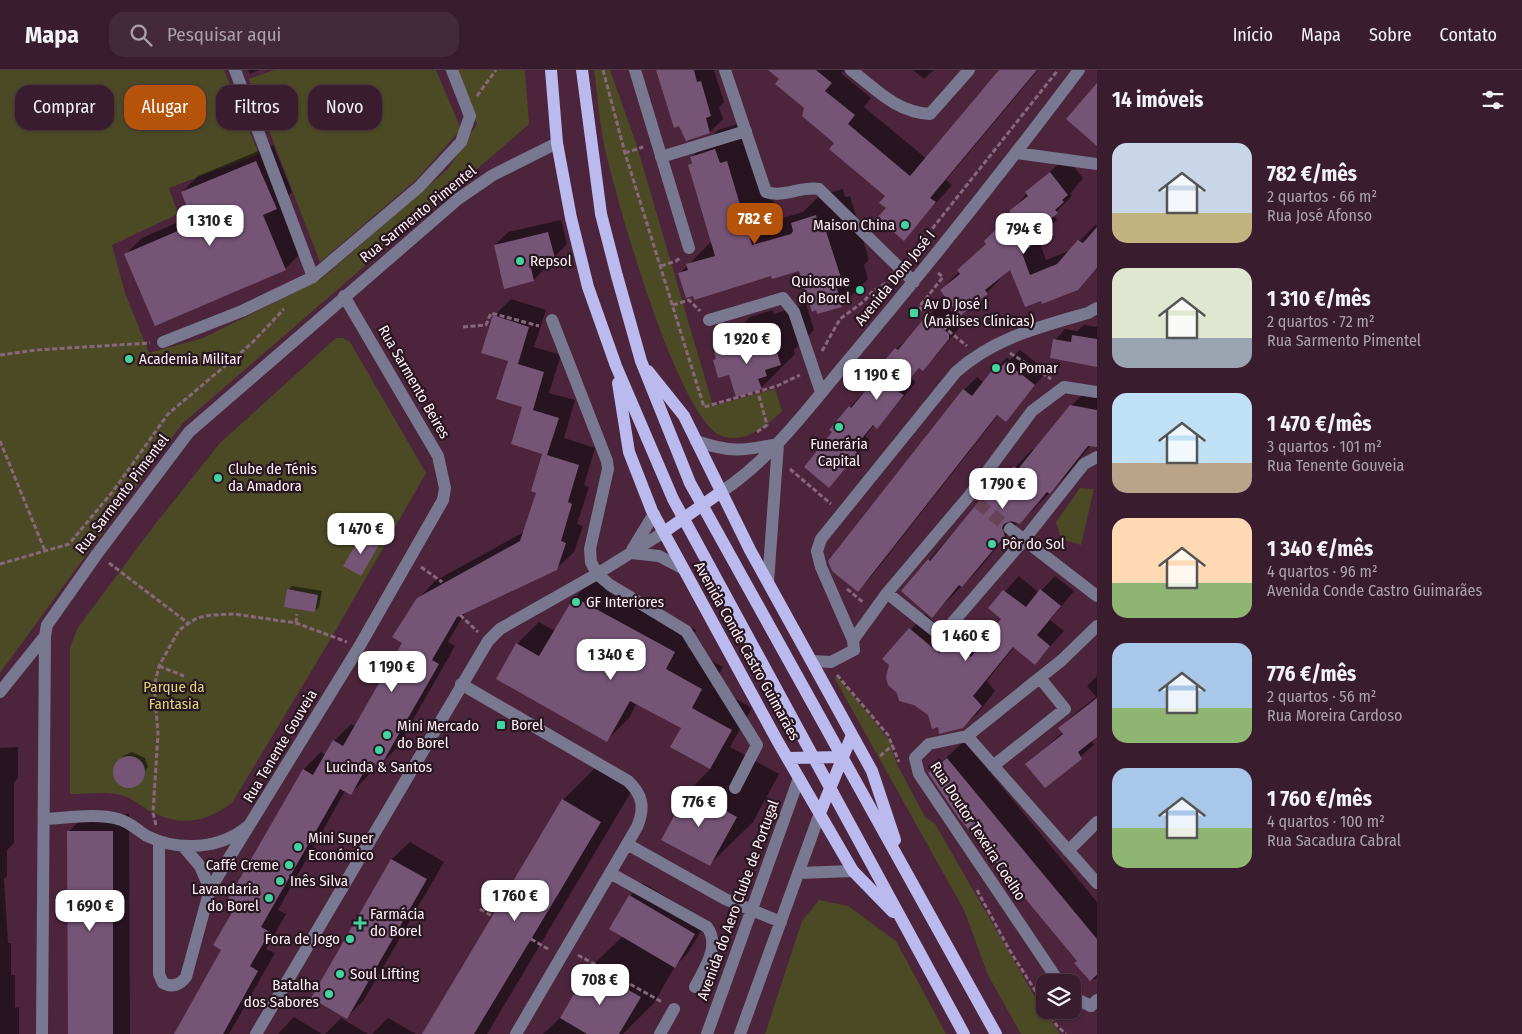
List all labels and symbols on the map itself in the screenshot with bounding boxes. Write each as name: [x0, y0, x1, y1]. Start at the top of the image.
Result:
street label: Rua Sarmento Pimentel: [356, 162, 480, 266]
pin: 782 €: [720, 202, 790, 245]
pin: 1 310 €: [164, 204, 256, 247]
pin: 794 €: [989, 212, 1059, 255]
place label: Maison China: [813, 216, 895, 234]
marker: Maison China: [899, 219, 911, 231]
street label: Avenida Dom José I: [851, 227, 939, 329]
place label: Repsol: [530, 252, 572, 270]
marker: Repsol: [514, 255, 526, 267]
place label: Quiosque do Borel: [791, 272, 850, 307]
marker: Quiosque do Borel: [854, 284, 866, 296]
place label: Av D José I (Análises Clínicas): [924, 295, 1034, 330]
marker: Av D José I (Análises Clínicas): [908, 307, 920, 319]
street label: Rua Sarmento Beires: [374, 322, 454, 442]
pin: 1 920 €: [701, 322, 793, 365]
place label: Academia Militar: [139, 350, 242, 368]
marker: Academia Militar: [123, 353, 135, 365]
pin: 1 190 €: [831, 358, 923, 401]
place label: O Pomar: [1006, 359, 1059, 377]
marker: O Pomar: [990, 362, 1002, 374]
marker: Funerária Capital: [833, 421, 845, 433]
street label: Rua Sarmento Pimentel: [71, 431, 173, 557]
place label: Funerária Capital: [810, 435, 868, 470]
place label: Clube de Ténis da Amadora: [228, 460, 317, 495]
pin: 1 790 €: [957, 468, 1049, 510]
marker: Clube de Ténis da Amadora: [212, 472, 224, 484]
pin: 1 470 €: [315, 512, 407, 555]
place label: Pôr do Sol: [1002, 535, 1065, 553]
marker: Pôr do Sol: [986, 538, 998, 550]
street label: Avenida Conde Castro Guimarães: [690, 558, 804, 744]
place label: GF Interiores: [586, 593, 664, 611]
marker: GF Interiores: [570, 596, 582, 608]
pin: 1 460 €: [920, 620, 1012, 662]
pin: 1 340 €: [565, 638, 657, 681]
pin: 1 190 €: [346, 650, 438, 693]
park label: Parque da Fantasia: [143, 678, 205, 713]
street label: Rua Tenente Gouveia: [239, 686, 321, 806]
place label: Borel: [511, 716, 543, 734]
place label: Mini Mercado do Borel: [397, 717, 479, 752]
marker: Borel: [495, 719, 507, 731]
marker: Mini Mercado do Borel: [381, 729, 393, 741]
marker: Lucinda & Santos: [373, 744, 385, 756]
place label: Lucinda & Santos: [326, 758, 432, 776]
street label: Rua Doutor Texeira Coelho: [926, 758, 1030, 904]
pin: 776 €: [664, 786, 734, 828]
street label: Avenida do Aero Clube de Portugal: [693, 797, 783, 1003]
place label: Mini Super Económico: [308, 829, 374, 864]
marker: Mini Super Económico: [292, 841, 304, 853]
place label: Caffé Creme: [206, 856, 279, 874]
marker: Caffé Creme: [283, 859, 295, 871]
place label: Inês Silva: [290, 872, 348, 890]
marker: Inês Silva: [274, 875, 286, 887]
place label: Lavandaria do Borel: [192, 880, 259, 915]
pin: 1 760 €: [469, 880, 561, 922]
pin: 1 690 €: [44, 890, 136, 932]
marker: Lavandaria do Borel: [263, 892, 275, 904]
place label: Farmácia do Borel: [370, 905, 425, 940]
marker: Farmácia do Borel: [354, 917, 366, 929]
place label: Fora de Jogo: [265, 930, 340, 948]
marker: Fora de Jogo: [344, 933, 356, 945]
pin: 708 €: [565, 964, 635, 1006]
place label: Soul Lifting: [350, 965, 419, 983]
marker: Soul Lifting: [334, 968, 346, 980]
place label: Batalha dos Sabores: [244, 976, 319, 1011]
marker: Batalha dos Sabores: [323, 988, 335, 1000]

